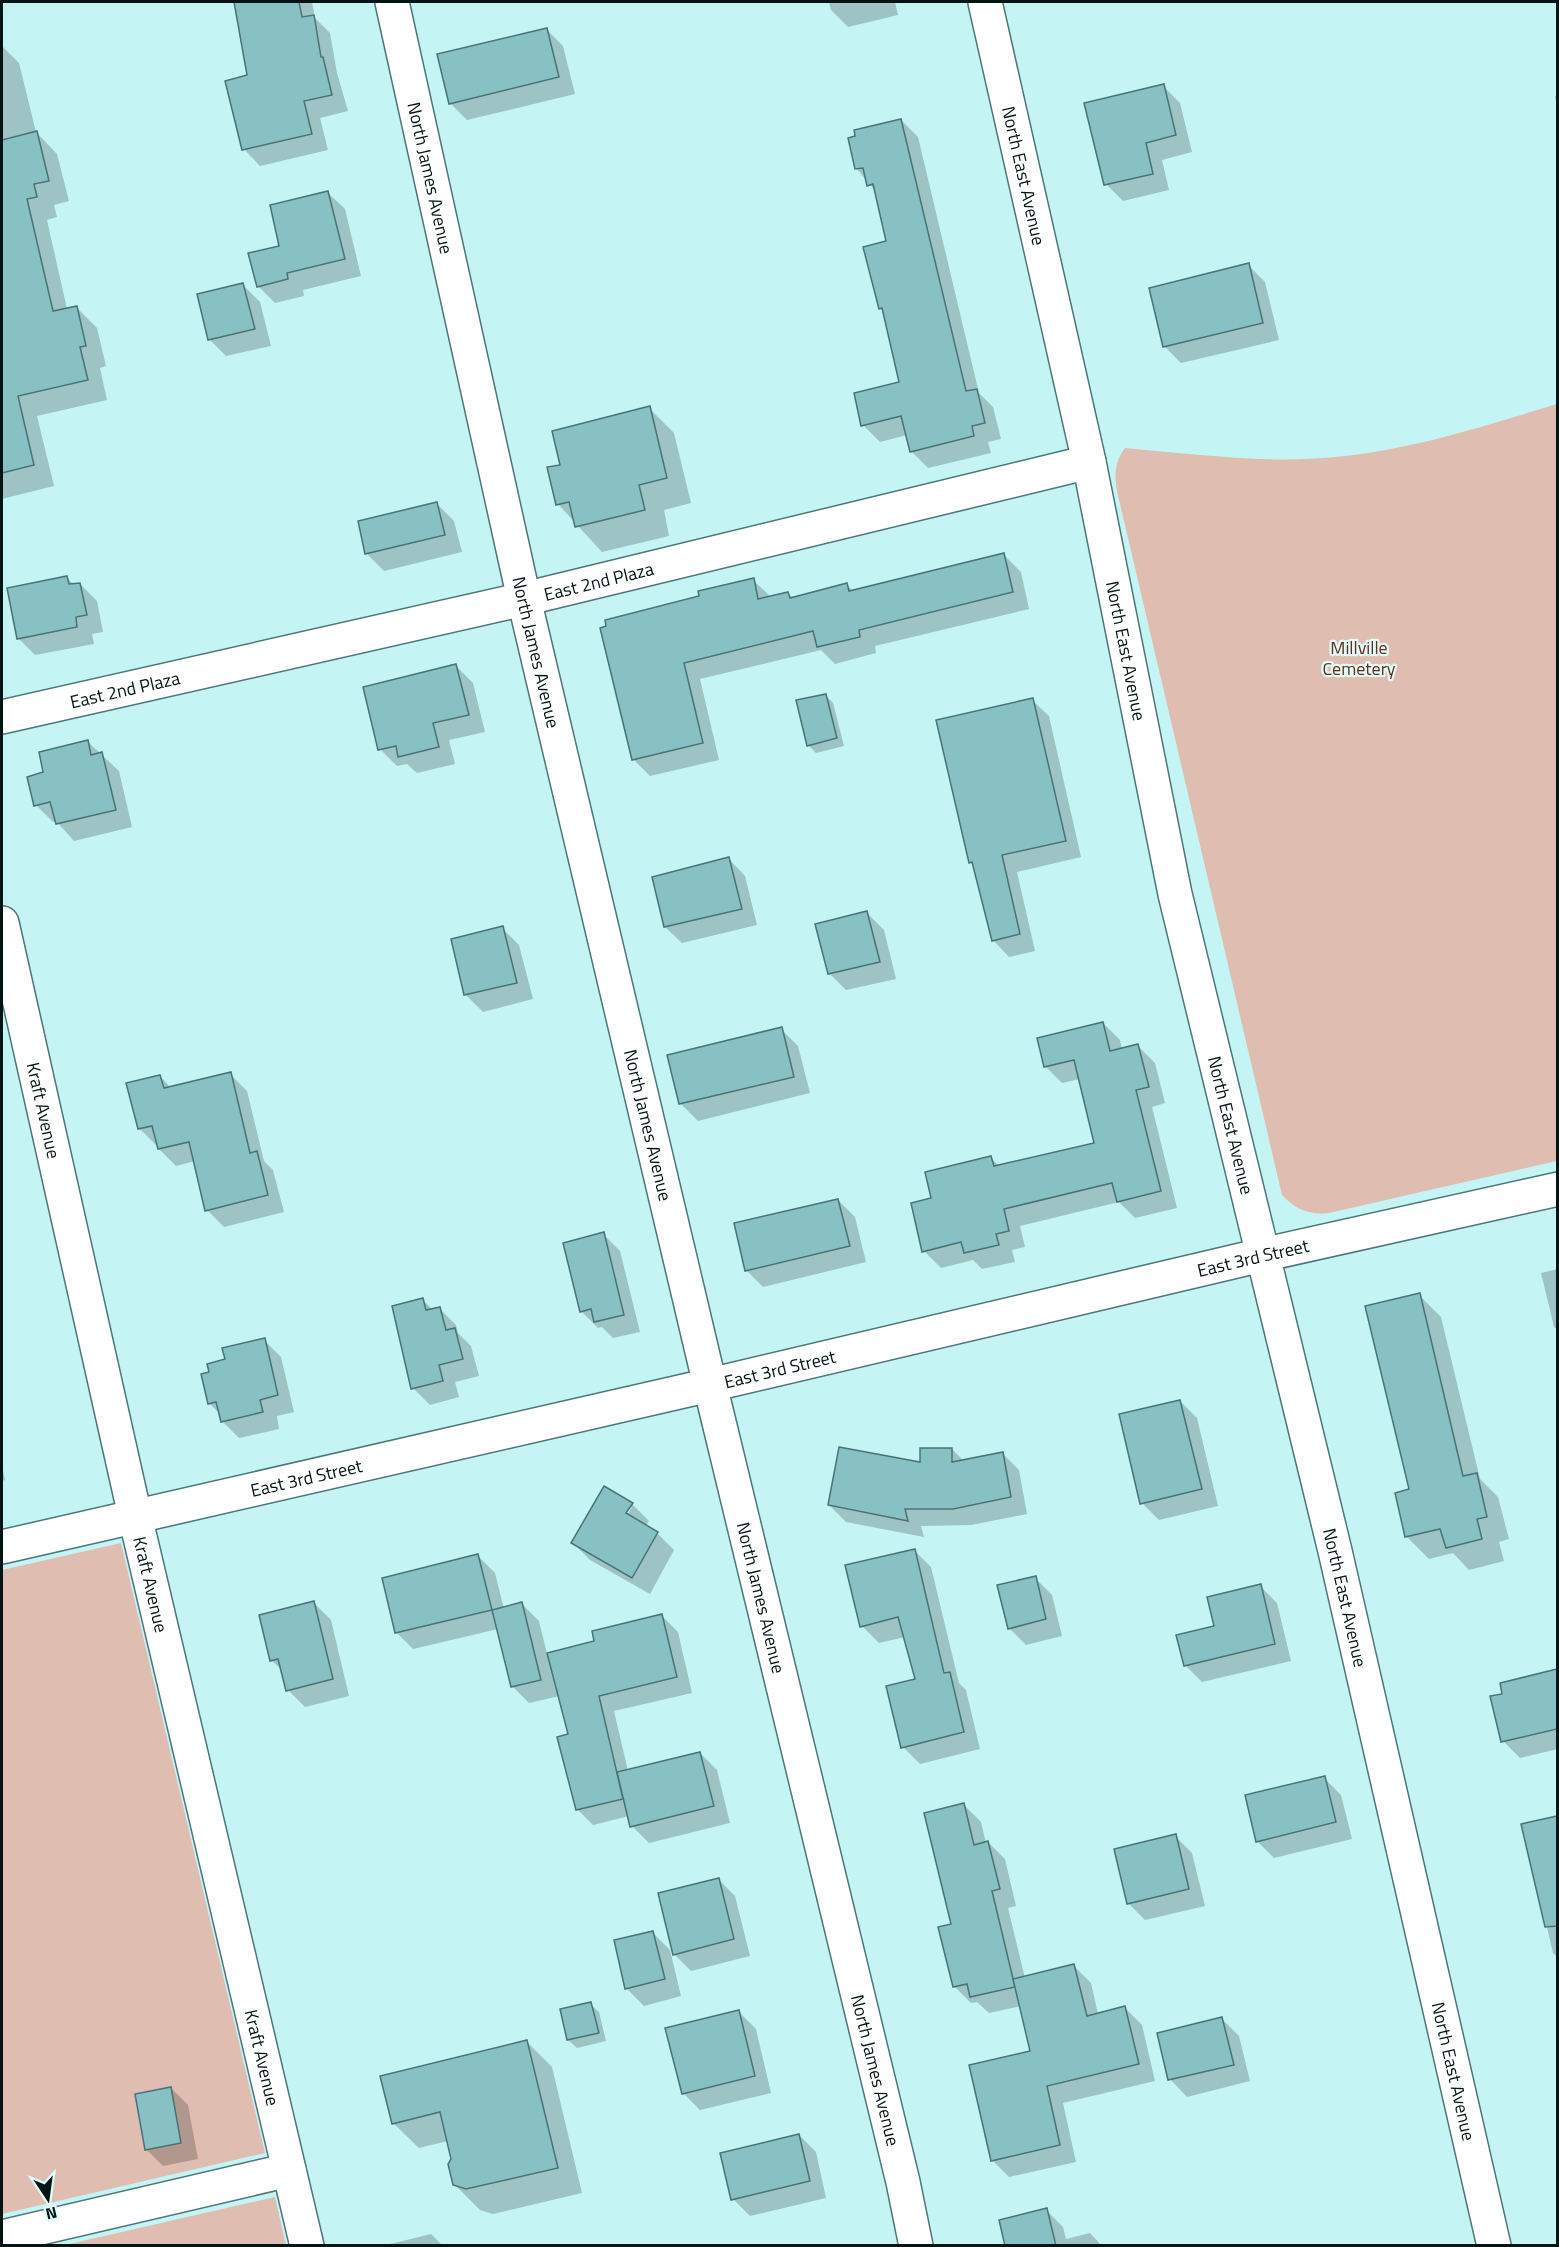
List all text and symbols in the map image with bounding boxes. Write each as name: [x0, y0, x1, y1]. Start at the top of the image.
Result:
street label: North James Avenue: [401, 99, 461, 256]
street label: North East Avenue: [995, 103, 1053, 248]
street label: East 2nd Plaza: [541, 555, 656, 607]
street label: North James Avenue: [506, 574, 568, 731]
street label: North East Avenue: [1099, 579, 1154, 723]
park label: Millville Cemetery: [1322, 634, 1396, 682]
street label: East 2nd Plaza: [67, 664, 183, 715]
street label: North James Avenue: [618, 1047, 679, 1204]
street label: North East Avenue: [1201, 1053, 1261, 1197]
street label: Kraft Avenue: [20, 1060, 68, 1161]
street label: East 3rd Street: [1194, 1231, 1312, 1283]
street label: East 3rd Street: [721, 1342, 839, 1395]
street label: East 3rd Street: [248, 1451, 365, 1503]
street label: North James Avenue: [730, 1519, 793, 1676]
street label: North East Avenue: [1316, 1525, 1375, 1670]
street label: Kraft Avenue: [127, 1534, 175, 1635]
street label: North James Avenue: [845, 1992, 907, 2149]
street label: North East Avenue: [1425, 1999, 1483, 2143]
street label: Kraft Avenue: [238, 2007, 287, 2108]
north arrow: [18, 2169, 78, 2229]
text: N: [43, 2201, 59, 2227]

